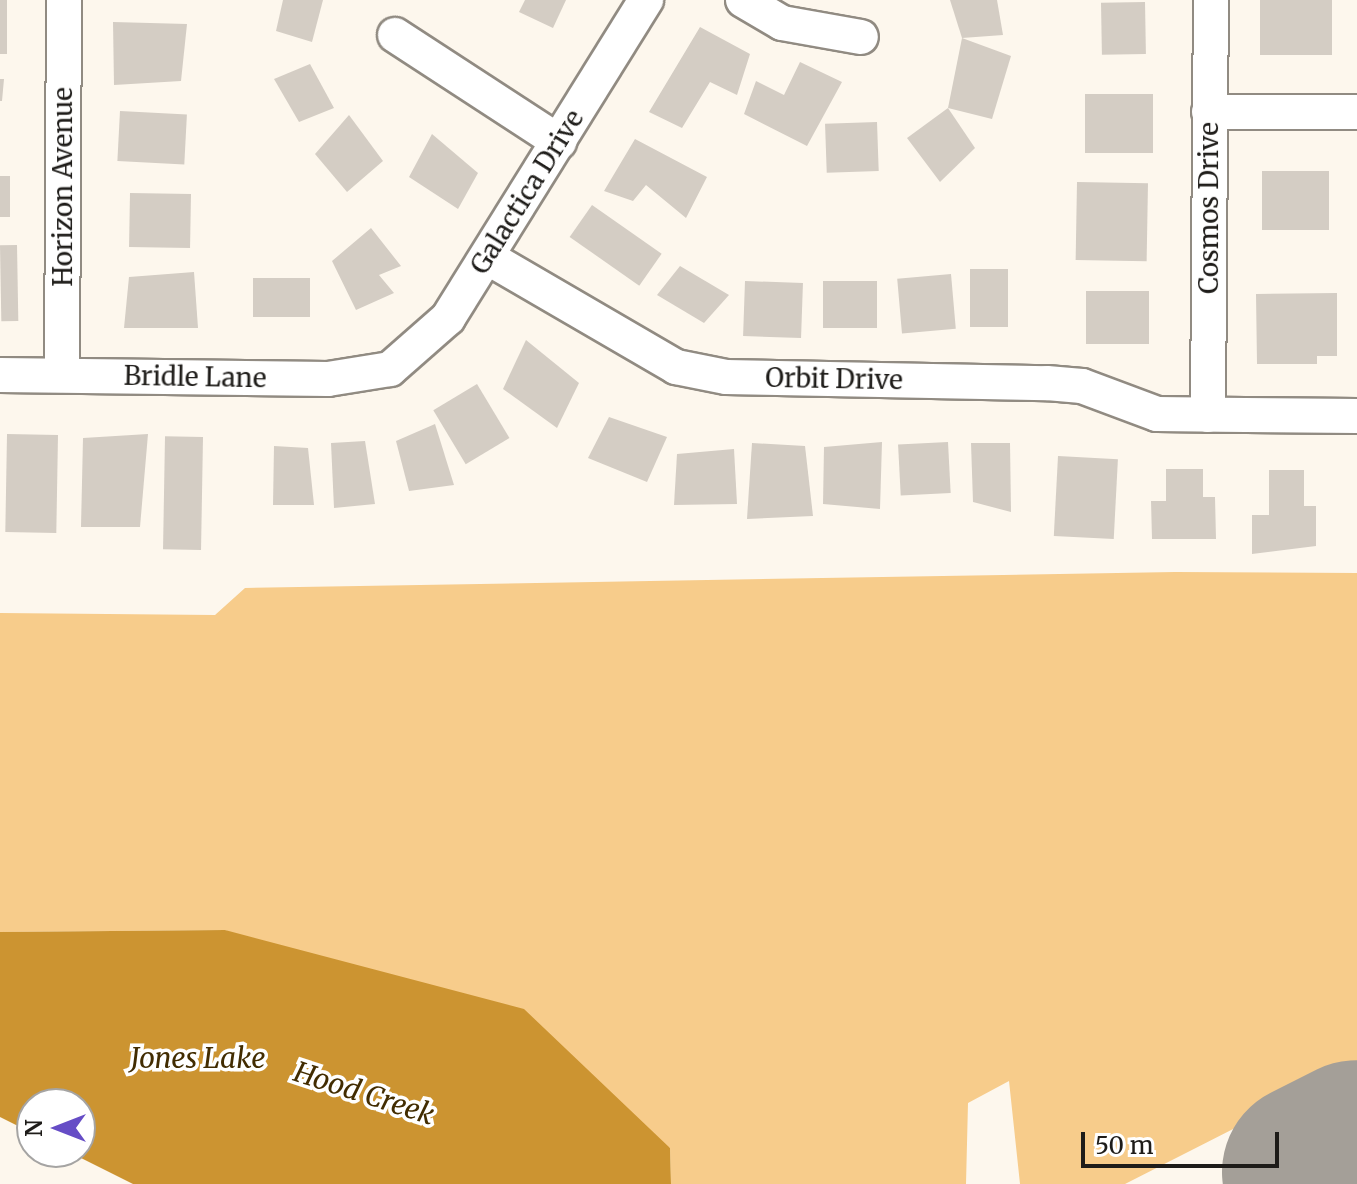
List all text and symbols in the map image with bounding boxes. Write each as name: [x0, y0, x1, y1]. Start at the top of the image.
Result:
street label: Horizon Avenue: [47, 87, 79, 287]
street label: Galactica Drive: [464, 104, 590, 280]
street label: Cosmos Drive: [1193, 122, 1225, 294]
street label: Bridle Lane: [123, 360, 267, 394]
street label: Orbit Drive: [765, 362, 903, 396]
water label: Jones Lake: [130, 1041, 266, 1075]
water label: Hood Creek: [290, 1055, 438, 1131]
north arrow: [16, 1088, 96, 1168]
scale bar: [1085, 1116, 1283, 1166]
text: N: [20, 1119, 48, 1137]
text: 50 m: [1095, 1130, 1154, 1161]

